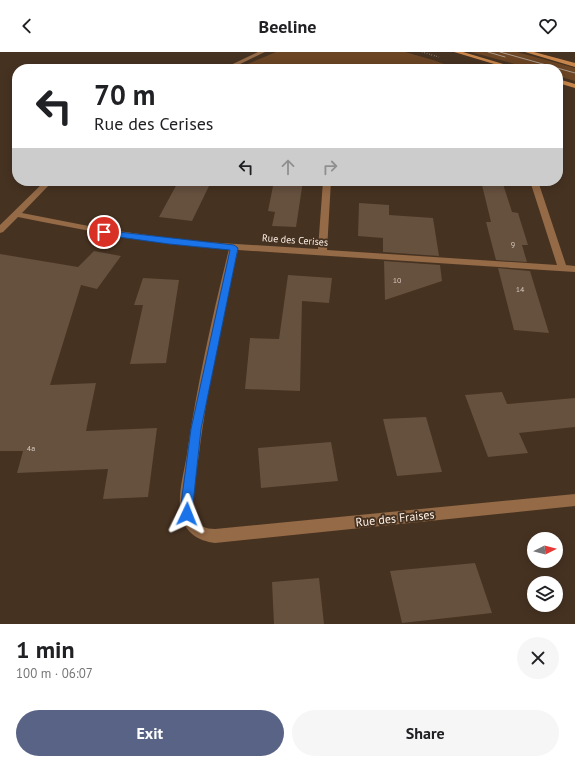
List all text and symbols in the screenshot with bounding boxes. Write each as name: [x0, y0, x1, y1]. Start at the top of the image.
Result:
icon: back: [16, 15, 38, 37]
text: Beeline: [259, 15, 316, 38]
icon: heart: [537, 15, 559, 37]
text: 70 m: [94, 76, 155, 113]
icon: left: [28, 80, 80, 132]
text: Rue des Cerises: [94, 112, 213, 135]
icon: left: [235, 156, 257, 178]
icon: ahead: [277, 156, 299, 178]
icon: right: [319, 156, 341, 178]
pin: [87, 215, 121, 249]
icon: arrive: [93, 221, 115, 243]
street label: Rue des Cerises: [261, 231, 329, 249]
house number: 9: [511, 239, 515, 249]
house number: 10: [393, 275, 402, 285]
house number: 14: [516, 284, 525, 294]
house number: 4a: [27, 443, 35, 453]
position arrow: [166, 493, 208, 535]
street label: Rue des Fraises: [355, 506, 435, 530]
north arrow: [527, 532, 563, 568]
map controls: [527, 532, 563, 612]
button: layers: [527, 576, 563, 612]
text: 1 min: [16, 634, 75, 665]
button: close: [517, 637, 559, 679]
text: 100 m · 06:07: [16, 665, 93, 682]
button: Exit: [16, 710, 284, 756]
button: Share: [292, 710, 559, 756]

